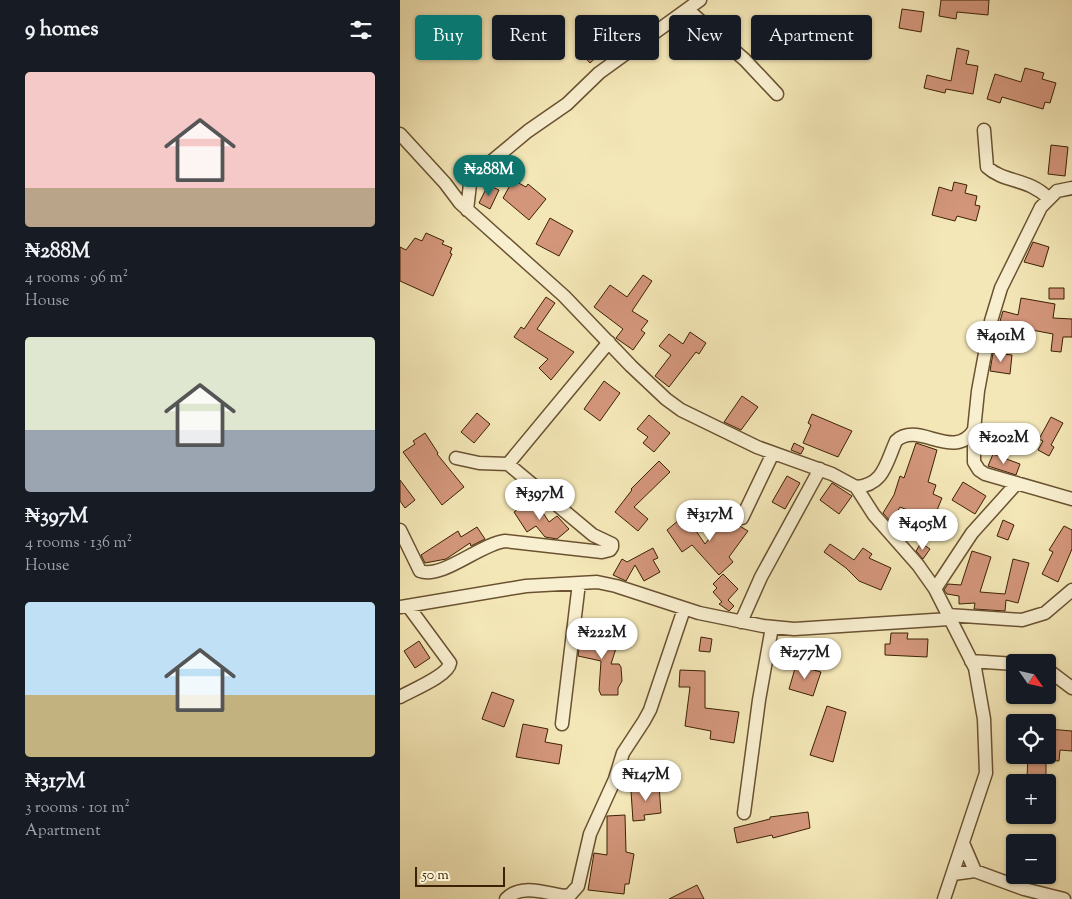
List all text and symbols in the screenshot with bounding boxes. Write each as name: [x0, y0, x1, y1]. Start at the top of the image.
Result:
text: 9 homes: [25, 15, 98, 45]
chip: Buy: [415, 15, 482, 60]
chip: Rent: [492, 15, 565, 60]
chip: Filters: [575, 15, 659, 60]
chip: New: [669, 15, 741, 60]
chip: Apartment: [751, 15, 872, 60]
icon: filters: [347, 16, 375, 44]
icon: home: [155, 105, 245, 195]
pin: ₦288M: [454, 154, 524, 197]
text: ₦288M: [464, 159, 514, 182]
text: ₦288M: [25, 237, 90, 267]
text: 4 rooms · 96 m²: [25, 267, 128, 290]
text: House: [25, 290, 69, 313]
pin: ₦401M: [966, 320, 1036, 363]
text: ₦401M: [977, 325, 1025, 348]
icon: home: [155, 370, 245, 460]
pin: ₦202M: [969, 422, 1039, 465]
text: ₦202M: [979, 427, 1029, 450]
pin: ₦397M: [505, 478, 575, 521]
text: ₦397M: [516, 483, 564, 506]
pin: ₦317M: [675, 500, 745, 542]
text: ₦397M: [25, 502, 88, 532]
text: ₦317M: [687, 504, 733, 527]
pin: ₦405M: [888, 508, 958, 551]
text: ₦405M: [899, 513, 947, 536]
text: 4 rooms · 136 m²: [25, 532, 132, 555]
text: House: [25, 555, 69, 578]
pin: ₦222M: [567, 618, 637, 660]
text: ₦222M: [578, 622, 626, 645]
icon: home: [155, 635, 245, 725]
pin: ₦277M: [770, 638, 840, 680]
text: ₦277M: [780, 642, 830, 665]
north arrow: [1006, 654, 1056, 704]
map controls: [1006, 654, 1056, 884]
button: locate: [1006, 714, 1056, 764]
pin: ₦147M: [611, 760, 681, 802]
text: ₦147M: [622, 764, 670, 787]
text: ₦317M: [25, 767, 85, 797]
button: +: [1006, 774, 1056, 824]
text: 3 rooms · 101 m²: [25, 797, 130, 820]
text: Apartment: [25, 820, 101, 843]
button: −: [1006, 834, 1056, 884]
scale bar: [415, 864, 505, 887]
text: 50 m: [422, 866, 449, 886]

